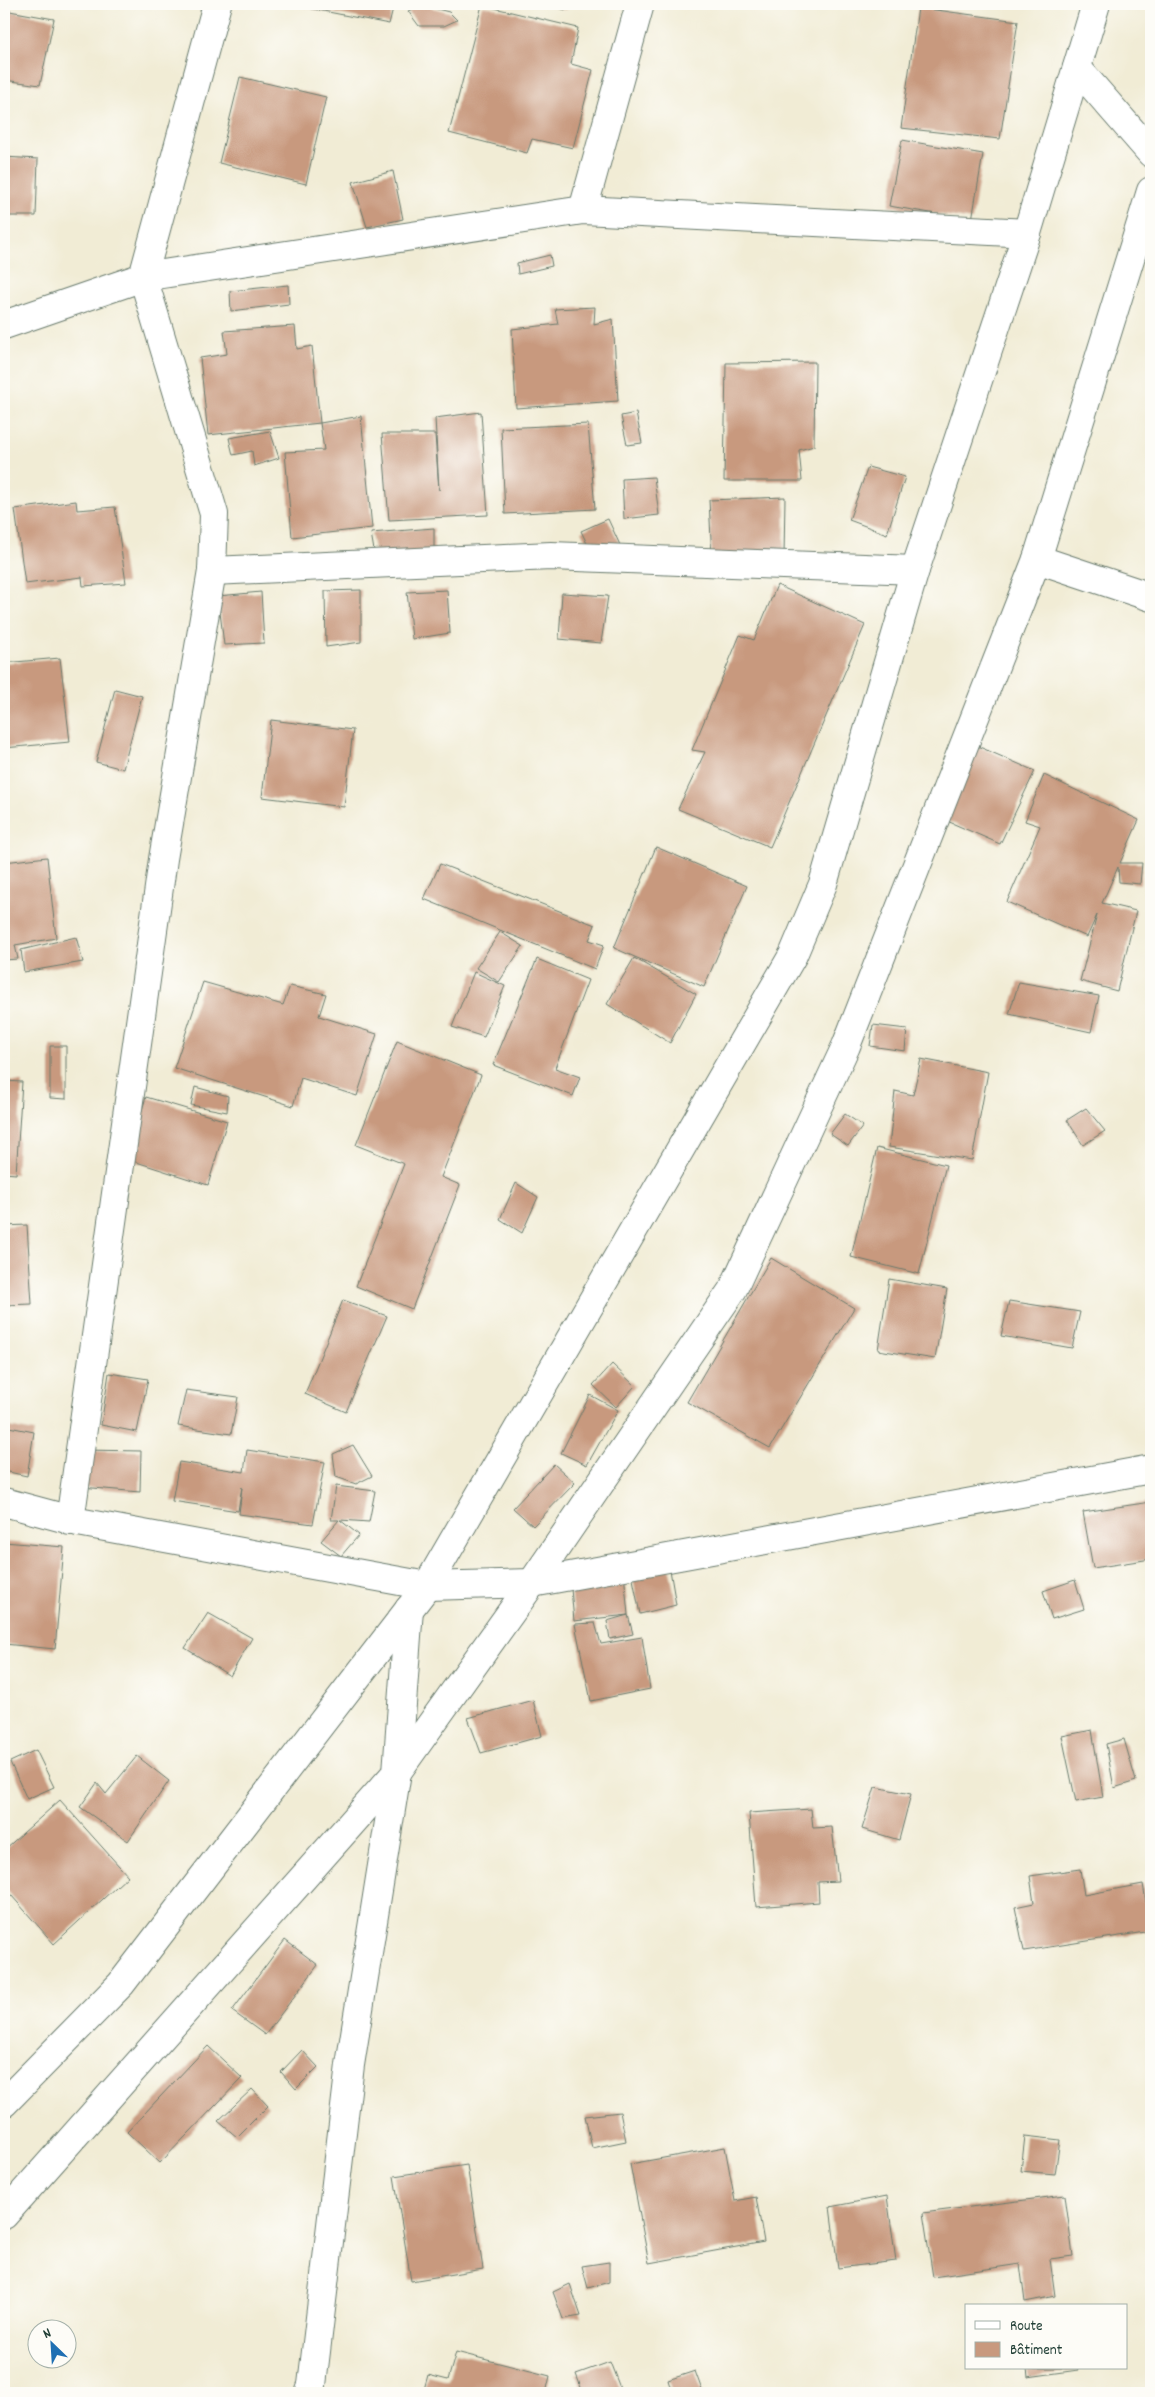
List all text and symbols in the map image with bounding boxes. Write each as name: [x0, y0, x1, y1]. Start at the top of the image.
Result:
legend: [965, 2304, 1128, 2370]
text: Route: [1010, 2316, 1043, 2338]
north arrow: [28, 2320, 78, 2370]
text: N: [40, 2323, 55, 2345]
text: Bâtiment: [1010, 2340, 1063, 2362]

